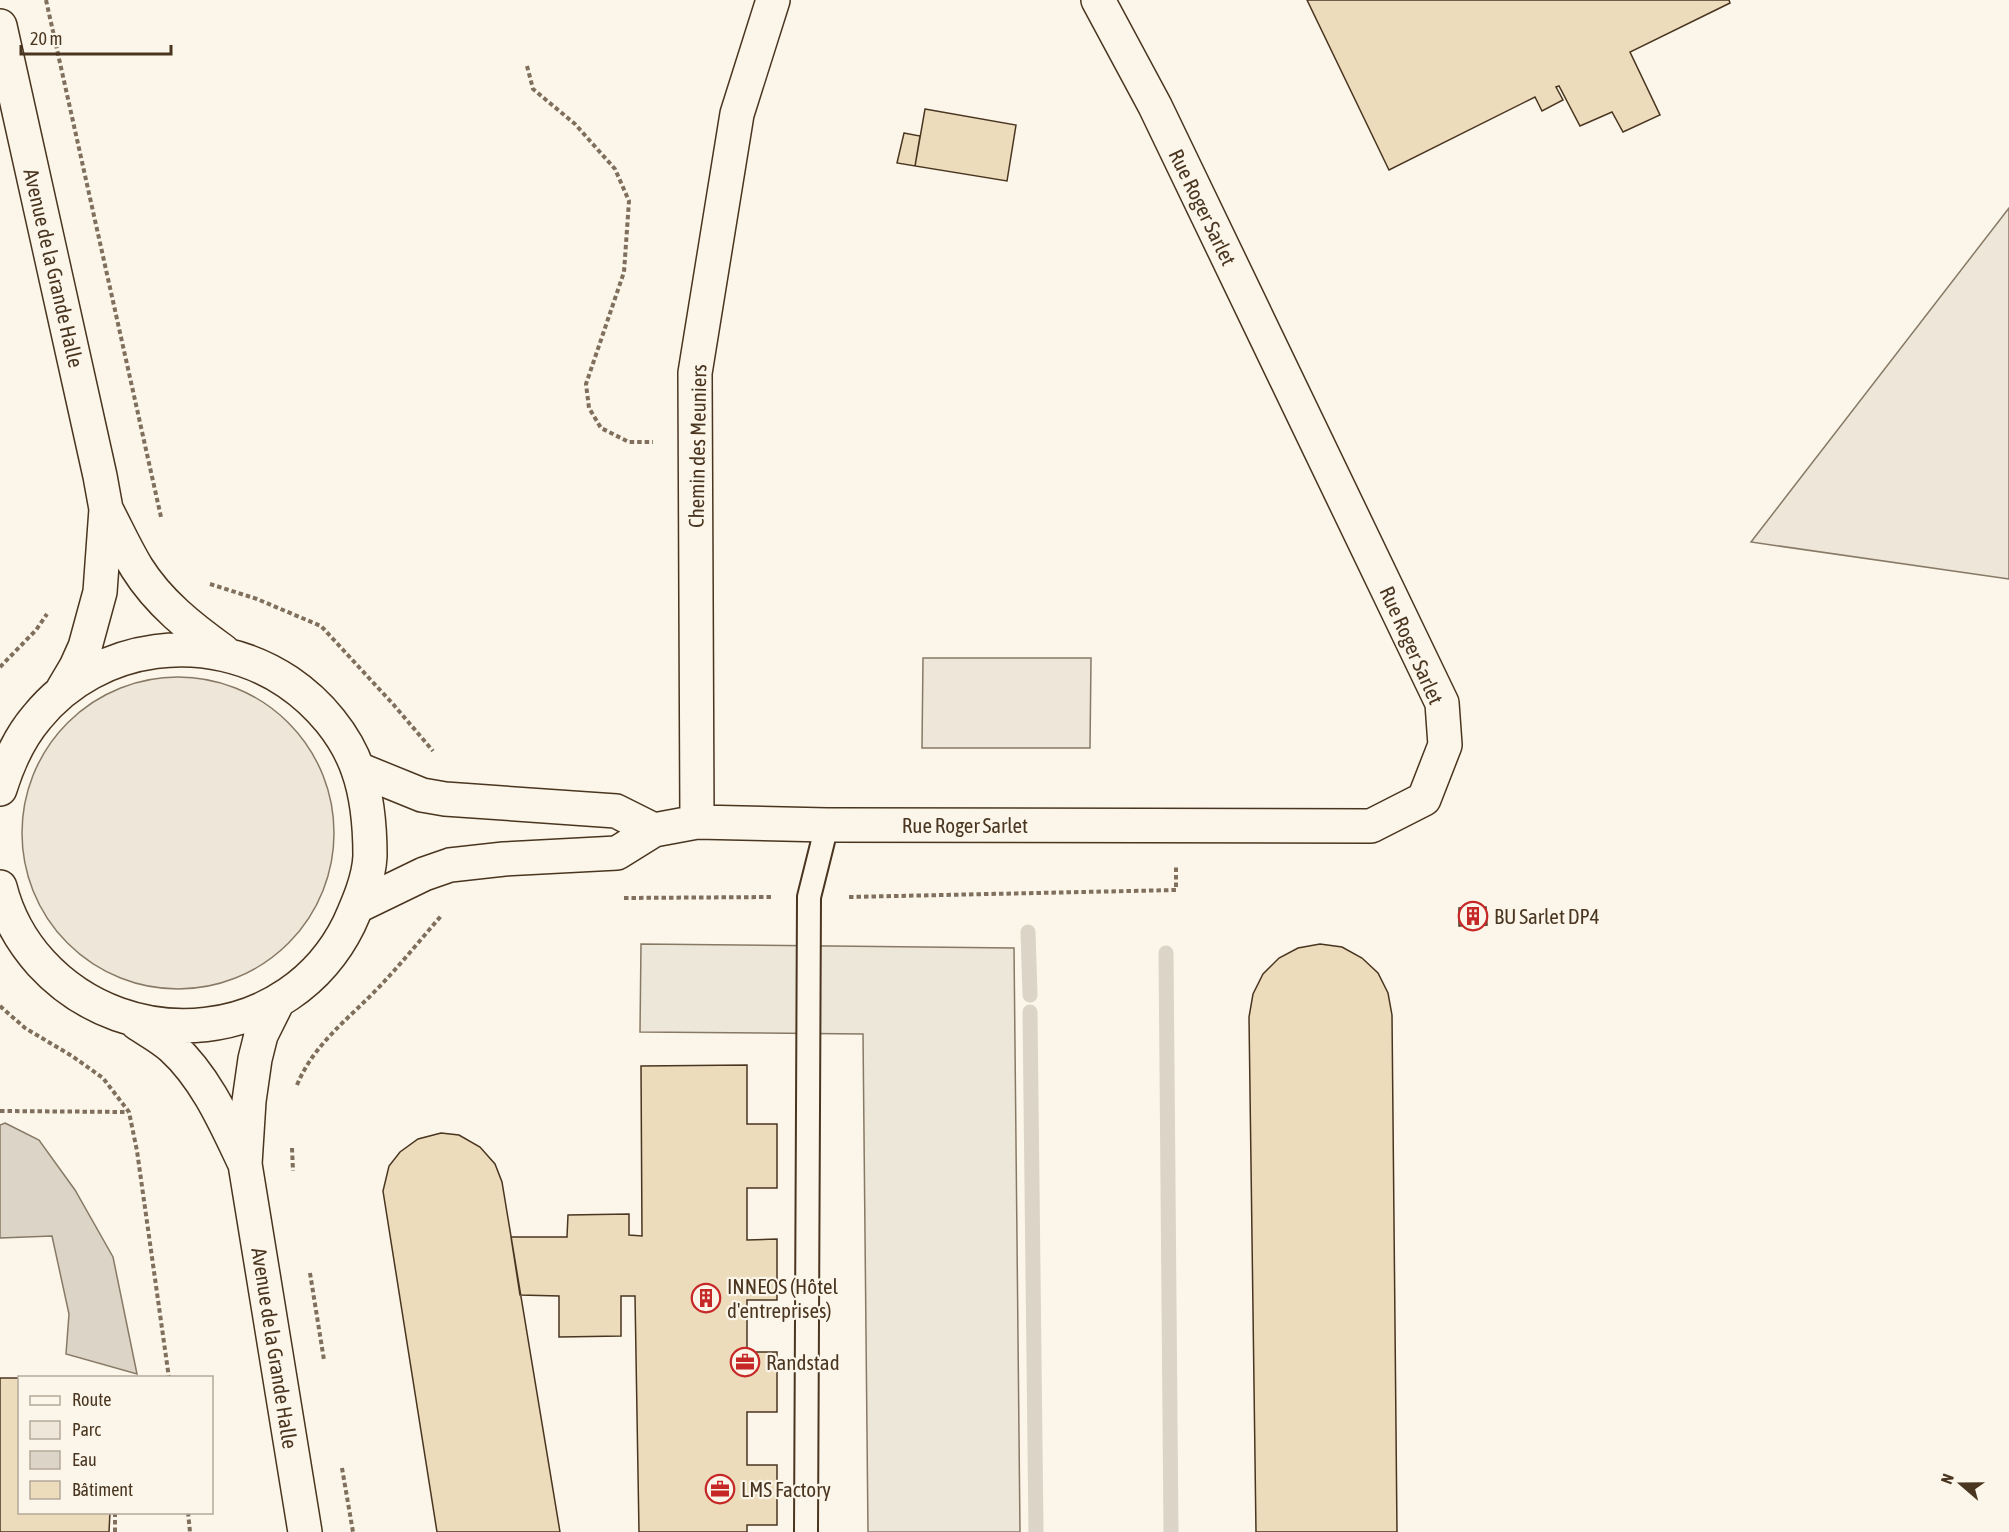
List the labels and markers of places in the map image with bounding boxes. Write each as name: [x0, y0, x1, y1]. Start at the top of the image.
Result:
building icon: BU Sarlet DP4: [1457, 900, 1489, 932]
place label: BU Sarlet DP4: [1494, 904, 1600, 928]
place label: INNEOS (Hôtel d'entreprises): [727, 1274, 839, 1322]
building icon: INNEOS (Hôtel d'entreprises): [690, 1282, 722, 1314]
office icon: Randstad: [729, 1346, 761, 1378]
place label: Randstad: [766, 1350, 840, 1374]
office icon: LMS Factory: [704, 1473, 736, 1505]
place label: LMS Factory: [741, 1477, 831, 1501]

